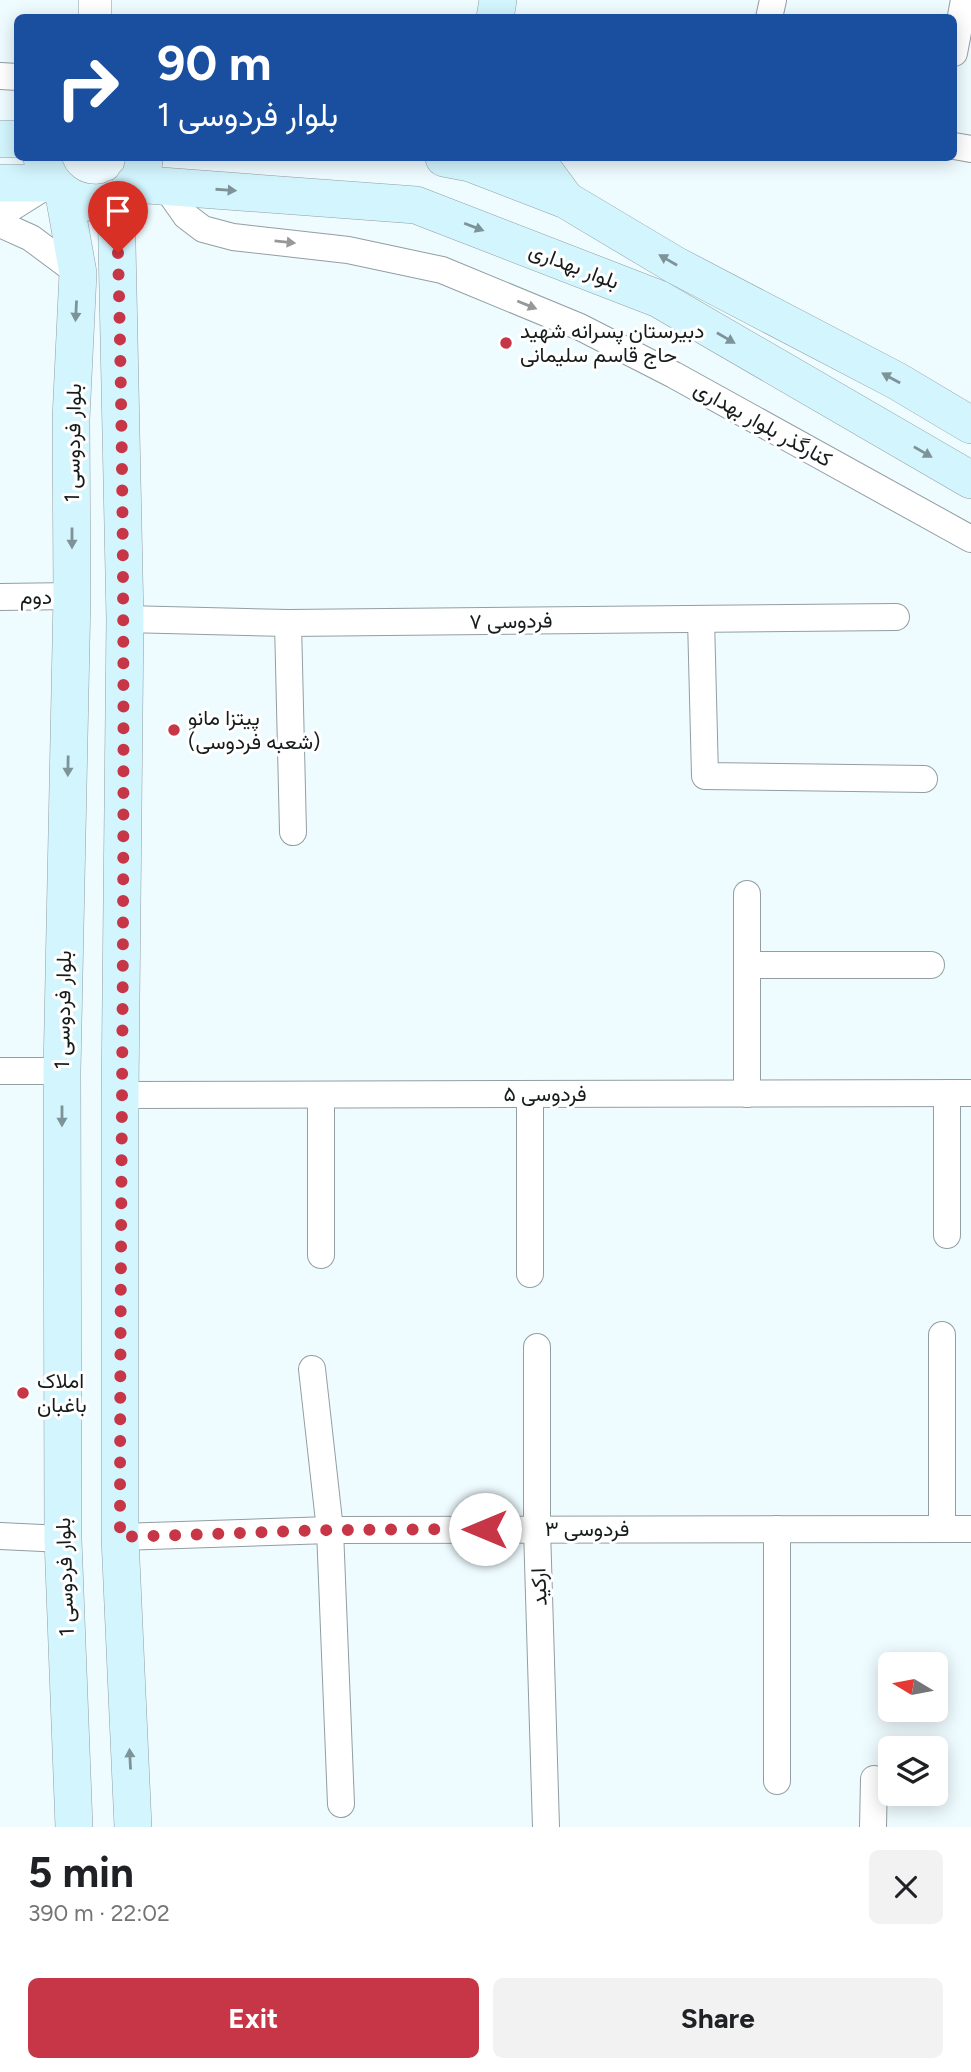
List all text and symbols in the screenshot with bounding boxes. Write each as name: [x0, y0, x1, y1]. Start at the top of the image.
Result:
text: 90 m: [157, 33, 272, 92]
icon: right: [42, 42, 133, 133]
text: بلوار فردوسی 1: [157, 96, 338, 134]
pin: [88, 181, 148, 253]
one-way arrow: [216, 185, 238, 196]
icon: arrive: [99, 192, 137, 230]
one-way arrow: [463, 222, 484, 233]
one-way arrow: [274, 237, 296, 248]
street label: بلوار بهداری: [525, 237, 623, 295]
one-way arrow: [659, 254, 678, 266]
one-way arrow: [71, 300, 82, 322]
one-way arrow: [517, 300, 538, 311]
place label: دبیرستان پسرانه شهید حاج قاسم سلیمانی: [520, 318, 704, 369]
one-way arrow: [716, 332, 736, 344]
marker: دبیرستان پسرانه شهید حاج قاسم سلیمانی: [498, 335, 514, 351]
one-way arrow: [881, 372, 901, 384]
street label: کنارگذر بلوار بهداری: [689, 375, 837, 473]
street label: بلوار فردوسی 1: [59, 383, 87, 503]
one-way arrow: [913, 446, 933, 458]
one-way arrow: [66, 528, 78, 550]
street label: دوم: [20, 584, 52, 611]
street label: فردوسی ۷: [469, 607, 553, 635]
place label: پیتزا مانو (شعبه فردوسی): [188, 705, 320, 755]
marker: پیتزا مانو (شعبه فردوسی): [166, 722, 182, 738]
one-way arrow: [63, 755, 74, 777]
street label: بلوار فردوسی 1: [49, 950, 77, 1070]
street label: فردوسی ۵: [503, 1081, 587, 1107]
one-way arrow: [56, 1105, 68, 1127]
place label: املاک باغبان: [37, 1368, 87, 1417]
marker: املاک باغبان: [15, 1385, 31, 1401]
position arrow: [448, 1492, 522, 1566]
street label: فردوسی ۳: [545, 1516, 629, 1542]
street label: بلوار فردوسی 1: [50, 1517, 80, 1637]
street label: ارکید: [525, 1567, 553, 1607]
north arrow: [878, 1652, 948, 1722]
map controls: [878, 1652, 948, 1806]
button: layers: [878, 1736, 948, 1806]
one-way arrow: [125, 1748, 136, 1770]
text: 5 min: [28, 1847, 134, 1898]
button: close: [869, 1850, 943, 1924]
text: 390 m · 22:02: [28, 1899, 170, 1927]
button: Exit: [28, 1978, 479, 2058]
button: Share: [493, 1978, 943, 2058]

